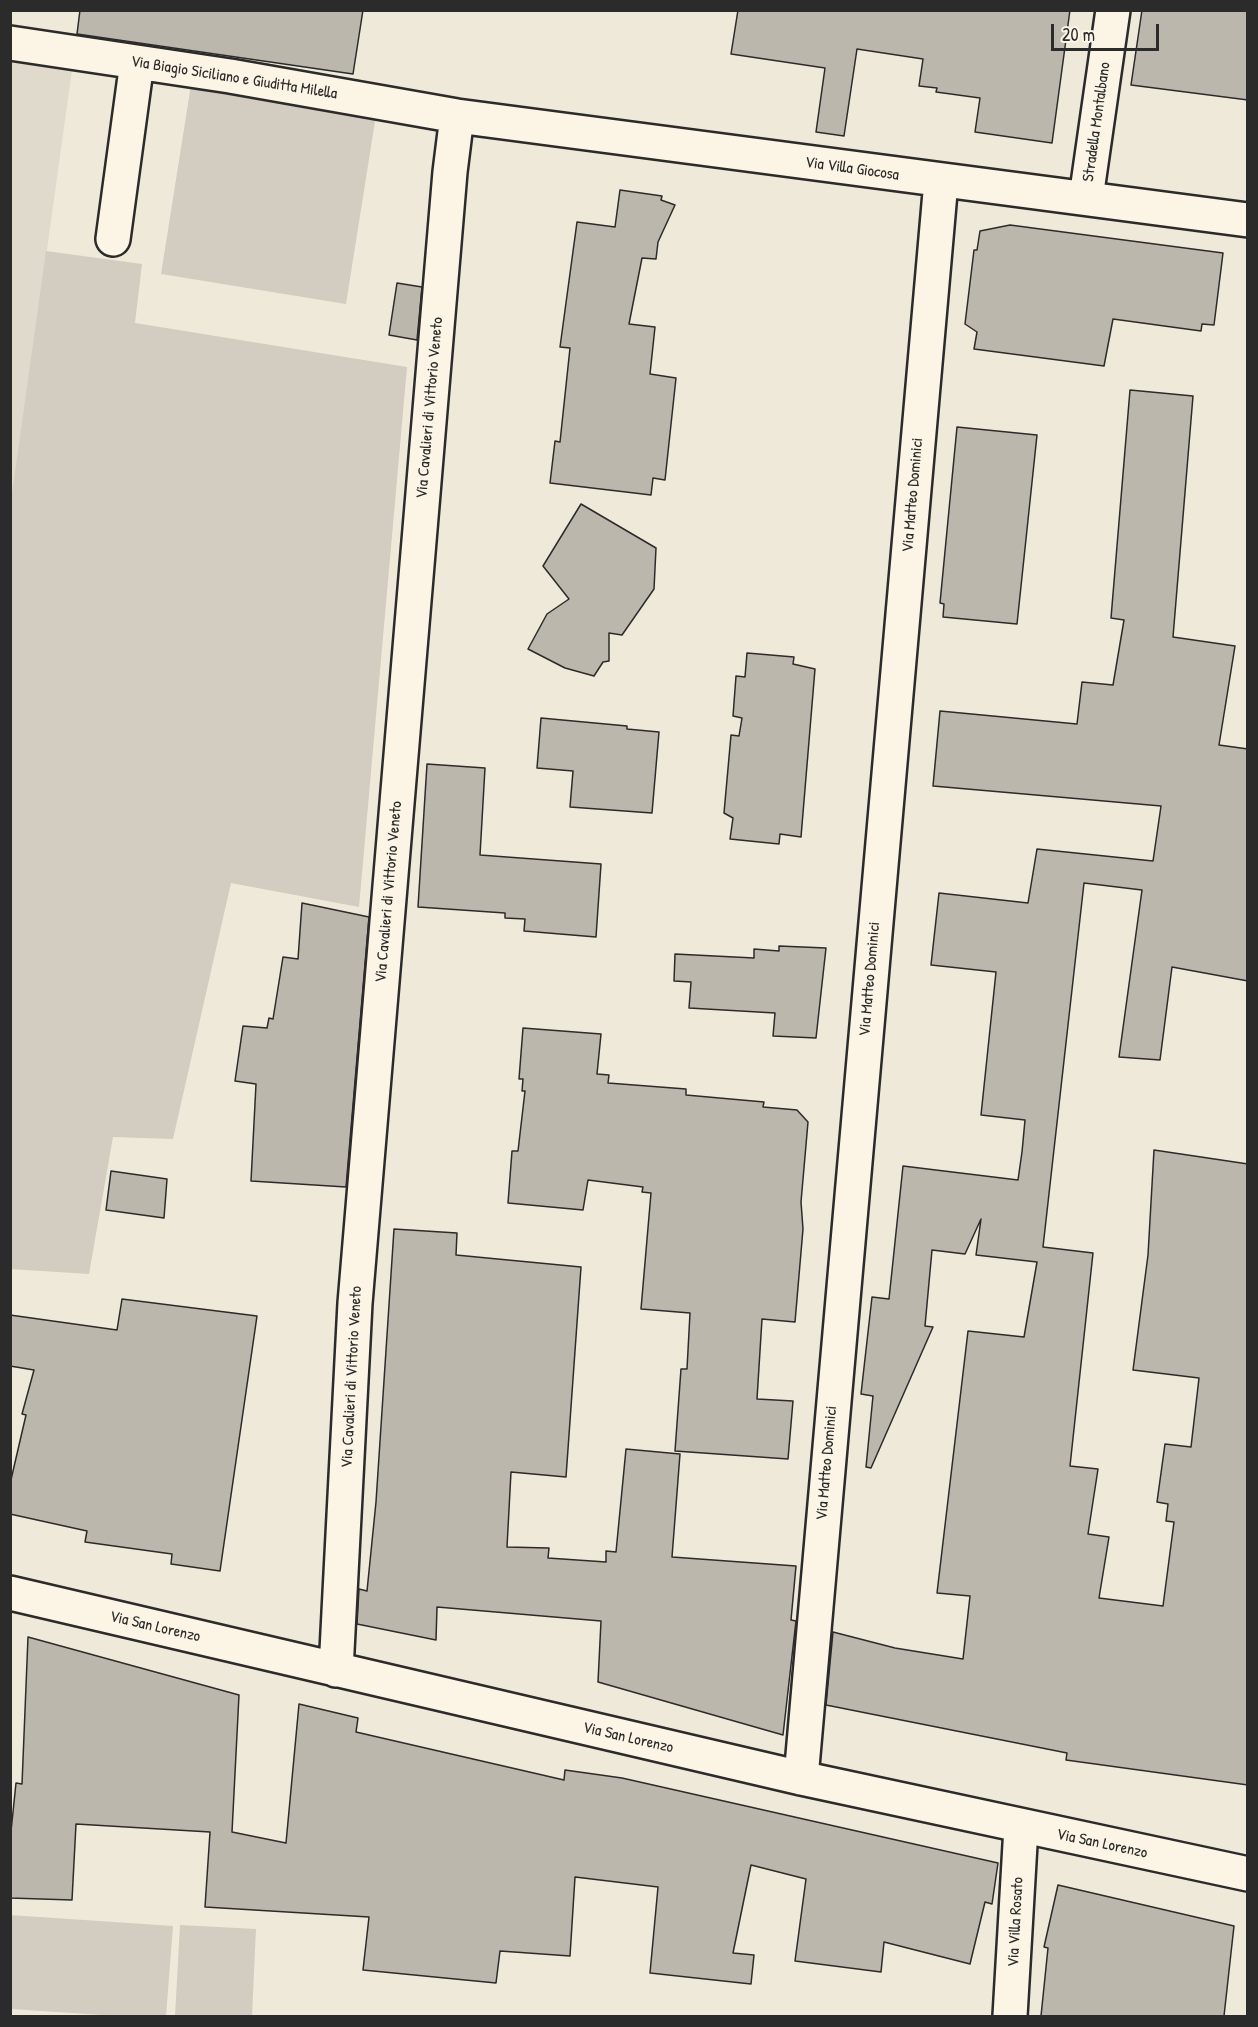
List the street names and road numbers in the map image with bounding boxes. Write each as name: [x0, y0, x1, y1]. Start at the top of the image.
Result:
street label: Via Biagio Siciliano e Giuditta Milella: [129, 52, 339, 104]
street label: Stradella Montalbano: [1079, 61, 1115, 183]
street label: Via Villa Giocosa: [804, 153, 900, 185]
street label: Via Cavalieri di Vittorio Veneto: [412, 316, 448, 500]
street label: Via Matteo Dominici: [898, 437, 928, 553]
street label: Via Cavalieri di Vittorio Veneto: [371, 800, 407, 984]
street label: Via Matteo Dominici: [855, 921, 885, 1037]
street label: Via Cavalieri di Vittorio Veneto: [338, 1286, 366, 1468]
street label: Via Matteo Dominici: [812, 1405, 842, 1521]
street label: Via San Lorenzo: [108, 1607, 202, 1647]
street label: Via San Lorenzo: [581, 1718, 675, 1758]
street label: Via San Lorenzo: [1055, 1825, 1149, 1863]
street label: Via Villa Rosato: [1004, 1877, 1028, 1967]

